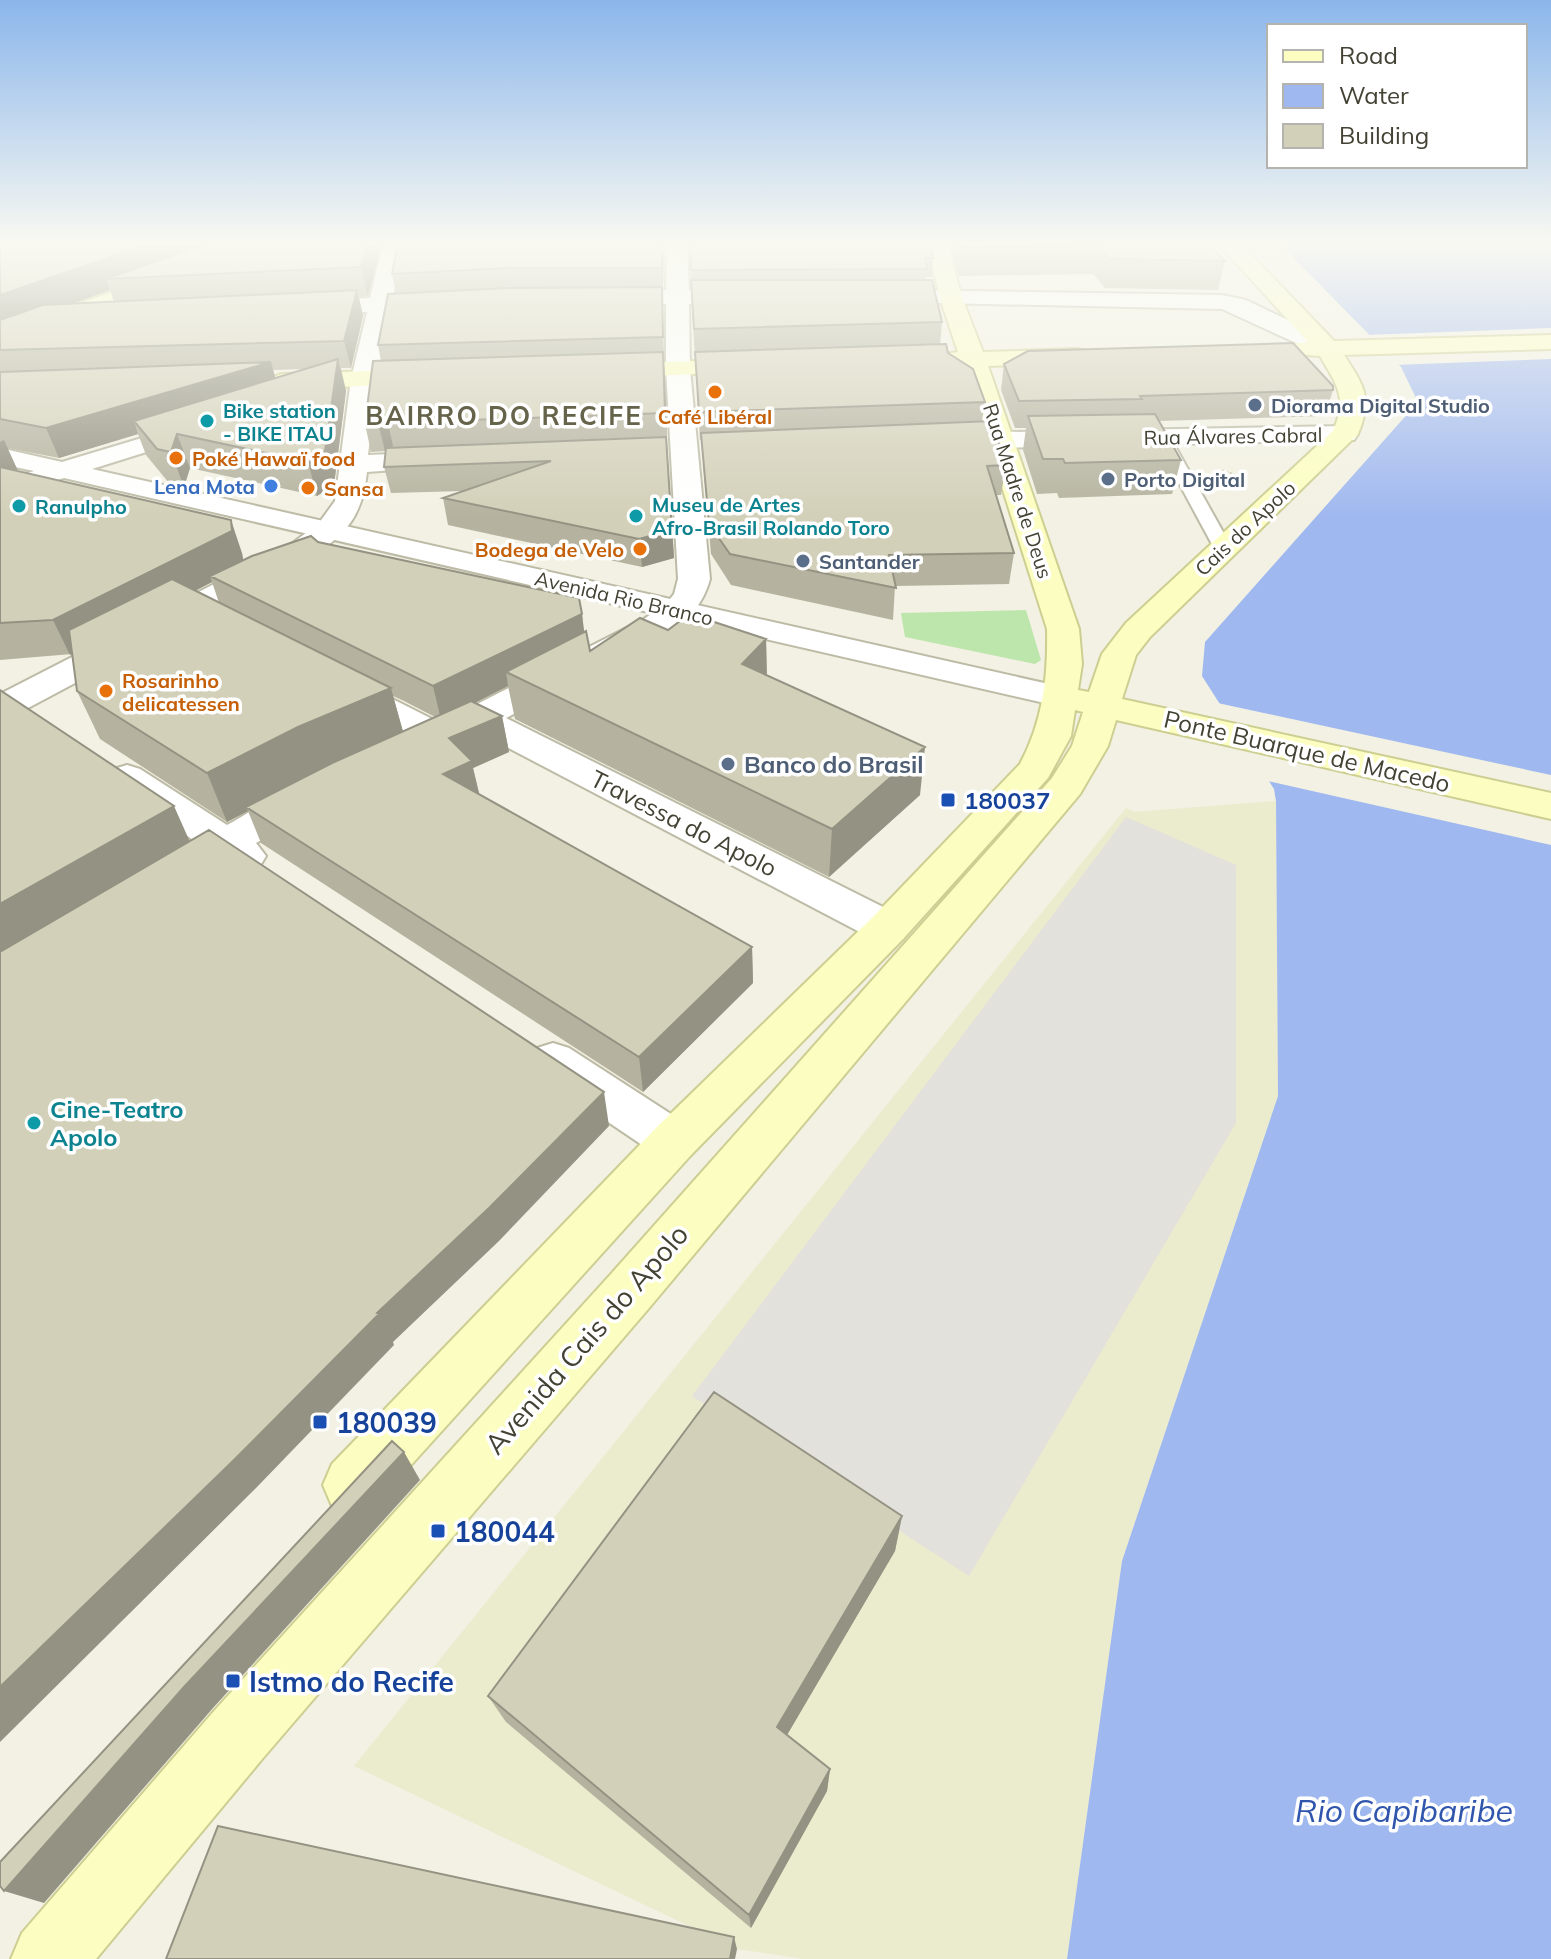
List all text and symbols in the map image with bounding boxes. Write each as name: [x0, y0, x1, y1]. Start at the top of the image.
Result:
legend: [1267, 24, 1527, 168]
text: Road: [1339, 40, 1398, 70]
text: Water: [1339, 80, 1409, 110]
text: Building: [1339, 120, 1429, 150]
marker: Café Libéral: [706, 383, 724, 401]
place label: Diorama Digital Studio: [1271, 393, 1490, 418]
marker: Diorama Digital Studio: [1246, 396, 1264, 414]
place label: Bike station - BIKE ITAU: [223, 398, 336, 446]
district label: BAIRRO DO RECIFE: [365, 399, 643, 432]
street label: Rua Madre de Deus: [978, 400, 1058, 582]
place label: Café Libéral: [658, 404, 772, 429]
marker: Bike station - BIKE ITAU: [198, 412, 216, 430]
street label: Rua Álvares Cabral: [1143, 422, 1323, 450]
place label: Poké Hawaï food: [192, 446, 355, 471]
marker: Poké Hawaï food: [167, 449, 185, 467]
place label: Porto Digital: [1124, 467, 1245, 492]
marker: Porto Digital: [1099, 470, 1117, 488]
place label: Lena Mota: [154, 474, 255, 499]
street label: Cais do Apolo: [1190, 475, 1300, 581]
place label: Sansa: [324, 476, 384, 501]
marker: Lena Mota: [262, 477, 280, 495]
marker: Sansa: [299, 479, 317, 497]
place label: Museu de Artes Afro-Brasil Rolando Toro: [652, 492, 890, 540]
place label: Ranulpho: [35, 494, 127, 519]
marker: Ranulpho: [10, 497, 28, 515]
marker: Museu de Artes Afro-Brasil Rolando Toro: [627, 507, 645, 525]
place label: Bodega de Velo: [475, 537, 624, 562]
marker: Bodega de Velo: [631, 540, 649, 558]
place label: Santander: [819, 549, 920, 574]
marker: Santander: [794, 552, 812, 570]
street label: Avenida Rio Branco: [532, 565, 716, 631]
place label: Rosarinho delicatessen: [122, 668, 240, 716]
marker: Rosarinho delicatessen: [97, 682, 115, 700]
street label: Ponte Buarque de Macedo: [1161, 703, 1453, 799]
place label: Banco do Brasil: [744, 749, 924, 779]
marker: Banco do Brasil: [719, 755, 737, 773]
street label: Travessa do Apolo: [586, 763, 782, 883]
place label: 180037: [964, 785, 1050, 815]
marker: 180037: [939, 791, 957, 809]
place label: Cine-Teatro Apolo: [50, 1094, 184, 1152]
marker: Cine-Teatro Apolo: [25, 1114, 43, 1132]
street label: Avenida Cais do Apolo: [477, 1217, 695, 1461]
place label: 180039: [336, 1405, 437, 1440]
marker: 180039: [311, 1413, 329, 1431]
place label: 180044: [454, 1514, 555, 1549]
marker: 180044: [429, 1522, 447, 1540]
place label: Istmo do Recife: [249, 1664, 454, 1699]
marker: Istmo do Recife: [224, 1672, 242, 1690]
water label: Rio Capibaribe: [1295, 1790, 1513, 1830]

